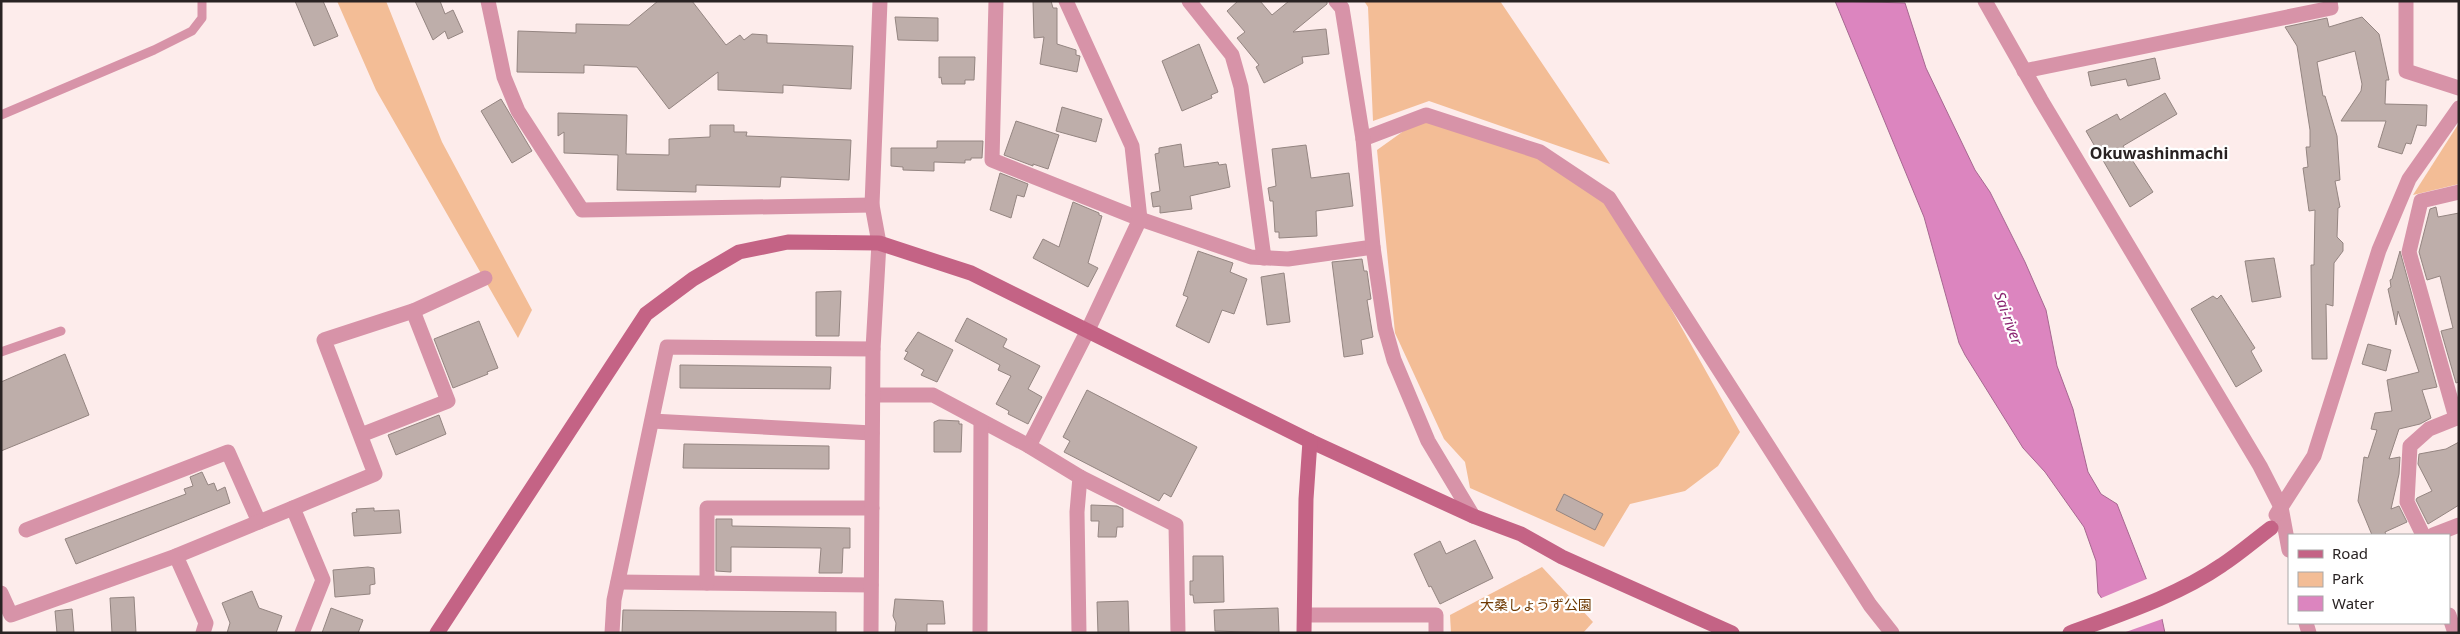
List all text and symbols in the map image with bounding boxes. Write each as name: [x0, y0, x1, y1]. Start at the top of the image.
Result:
district label: Okuwashinmachi: [2090, 142, 2228, 164]
water label: Sai-river: [1990, 289, 2028, 348]
legend: [2288, 534, 2450, 624]
text: Road: [2332, 543, 2368, 563]
text: Park: [2332, 568, 2364, 588]
text: Water: [2332, 593, 2374, 613]
park label: 大桑しょうず公園: [1480, 595, 1592, 614]

